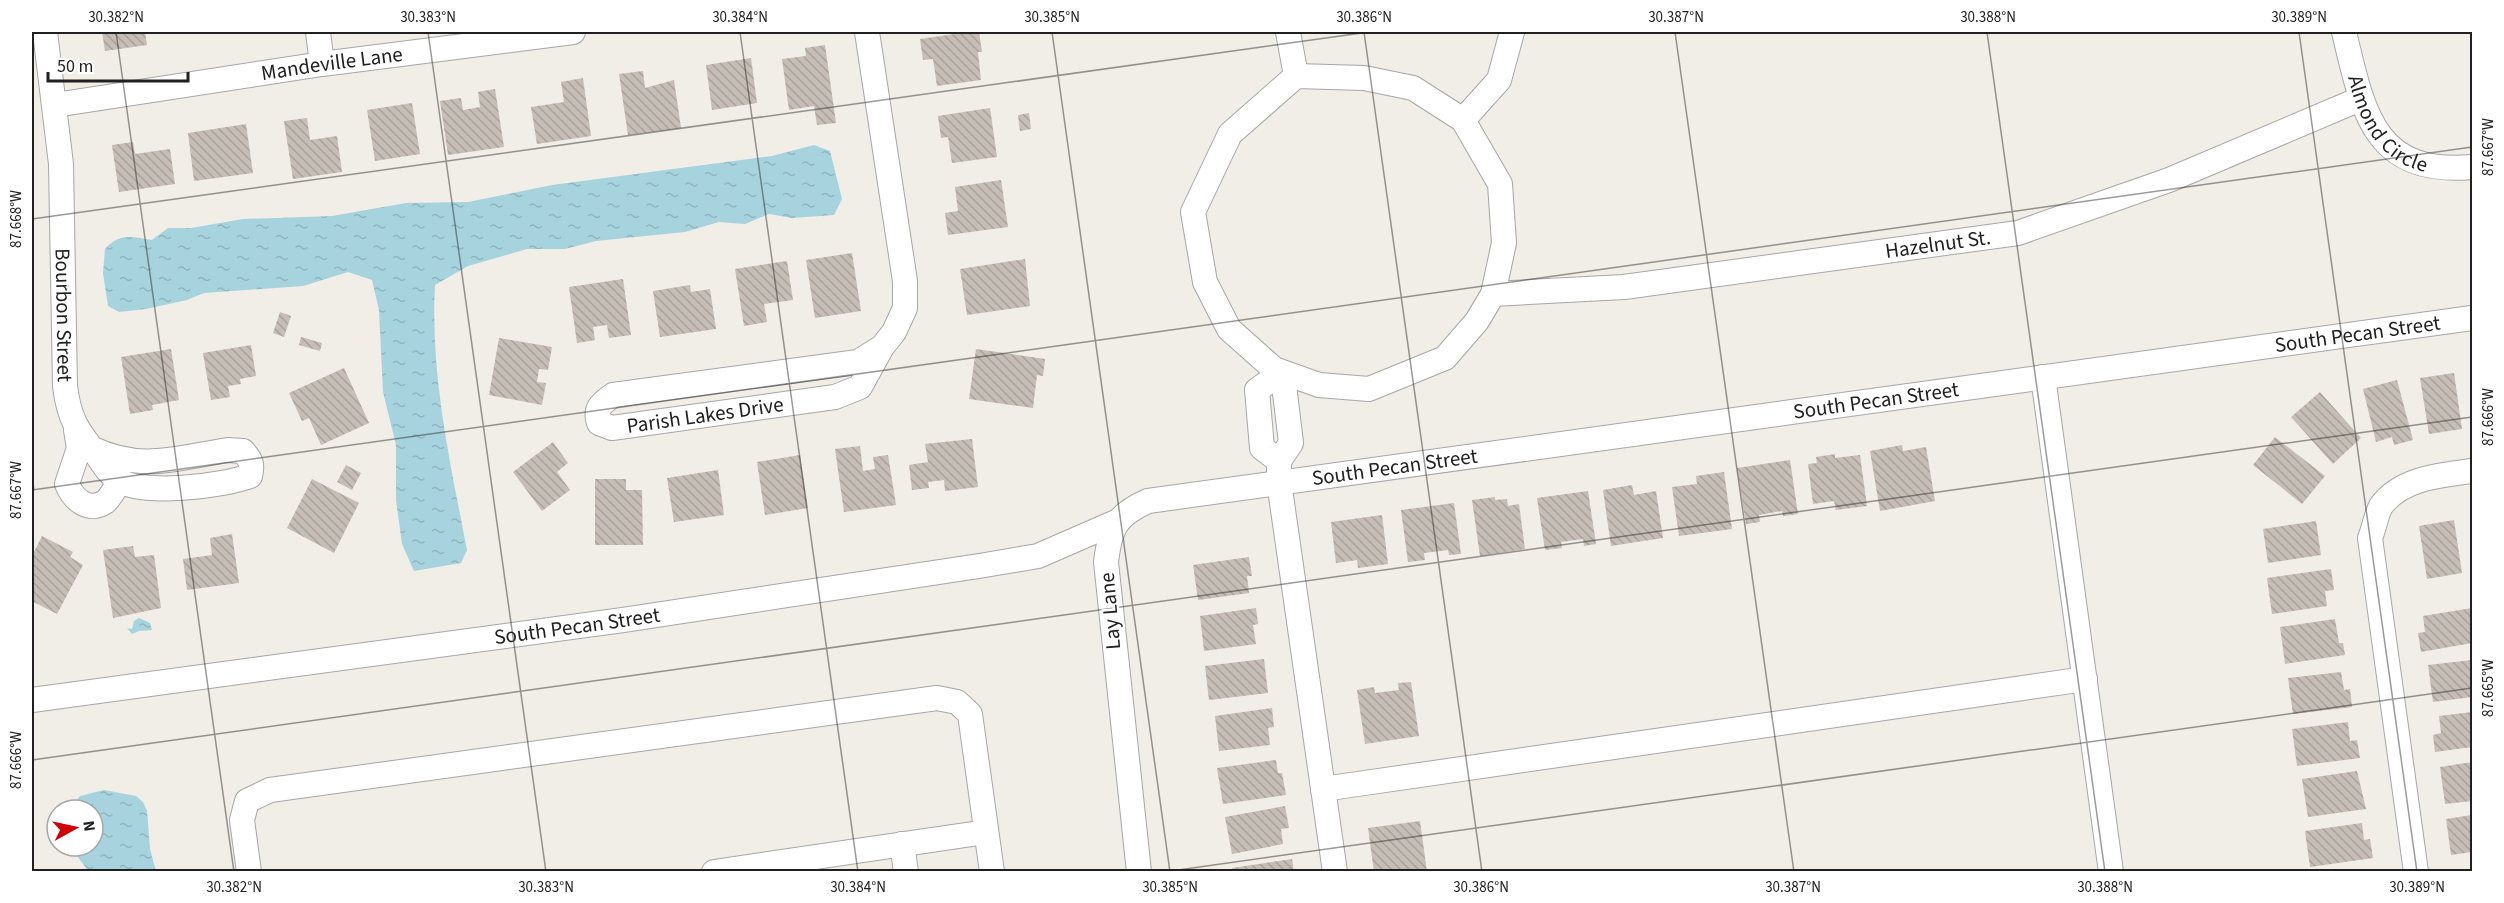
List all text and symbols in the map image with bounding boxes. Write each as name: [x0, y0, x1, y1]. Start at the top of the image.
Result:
text: 30.382°N: [88, 7, 144, 28]
text: 30.383°N: [400, 7, 456, 28]
text: 30.384°N: [712, 7, 768, 28]
text: 30.385°N: [1024, 7, 1080, 28]
text: 30.386°N: [1336, 7, 1392, 28]
text: 30.387°N: [1648, 7, 1704, 28]
text: 30.388°N: [1960, 7, 2016, 28]
text: 30.389°N: [2271, 7, 2327, 28]
street label: Mandeville Lane: [259, 39, 404, 88]
scale bar: [48, 45, 188, 83]
text: 50 m: [57, 54, 93, 79]
street label: Almond Circle: [2340, 72, 2431, 180]
text: 87.667°W: [2478, 118, 2499, 176]
text: 87.668°W: [6, 190, 27, 248]
street label: Hazelnut St.: [1883, 222, 1993, 266]
street label: Bourbon Street: [48, 248, 80, 382]
street label: South Pecan Street: [2273, 308, 2442, 360]
street label: South Pecan Street: [1791, 374, 1961, 427]
text: 87.666°W: [2478, 388, 2499, 446]
street label: Parish Lakes Drive: [625, 389, 785, 441]
street label: South Pecan Street: [1310, 441, 1479, 493]
text: 87.667°W: [6, 461, 27, 519]
street label: Lay Lane: [1092, 571, 1128, 651]
street label: South Pecan Street: [492, 600, 662, 652]
text: 87.665°W: [2478, 659, 2499, 717]
text: 87.666°W: [6, 731, 27, 789]
north arrow: [45, 798, 105, 858]
text: N: [77, 819, 100, 833]
text: 30.382°N: [206, 877, 262, 898]
text: 30.383°N: [518, 877, 574, 898]
text: 30.384°N: [830, 877, 886, 898]
text: 30.385°N: [1142, 877, 1198, 898]
text: 30.386°N: [1453, 877, 1509, 898]
text: 30.387°N: [1765, 877, 1821, 898]
text: 30.388°N: [2077, 877, 2133, 898]
text: 30.389°N: [2389, 877, 2445, 898]

